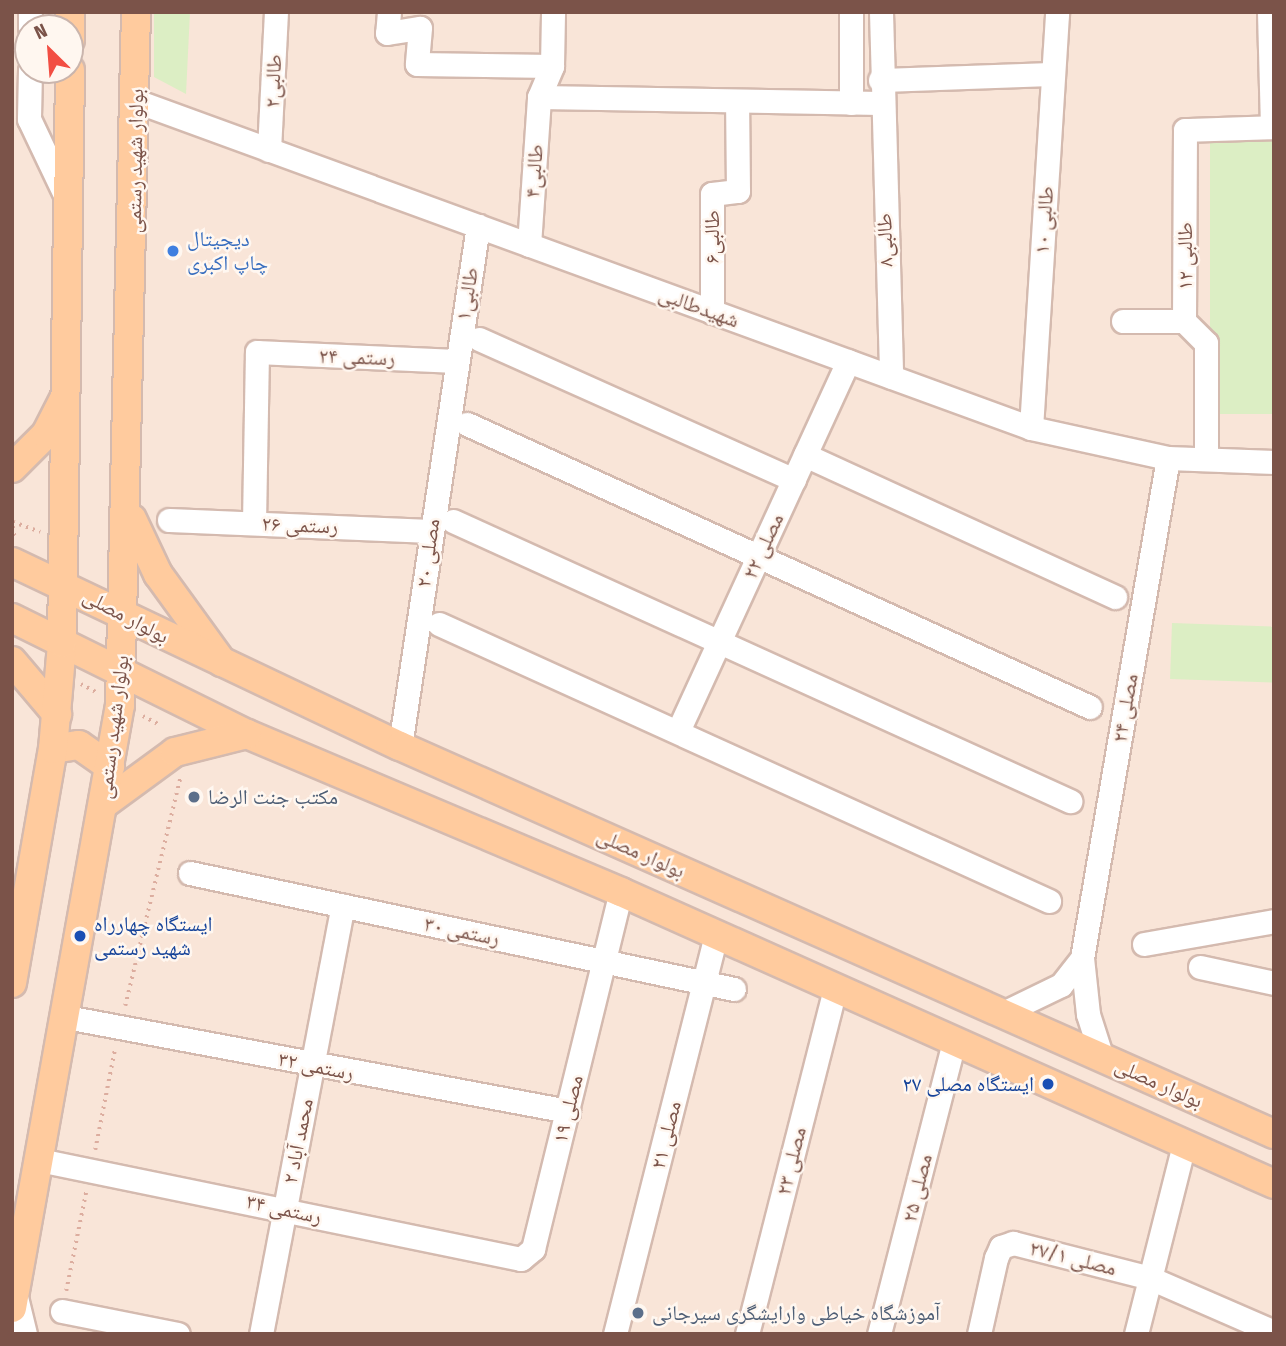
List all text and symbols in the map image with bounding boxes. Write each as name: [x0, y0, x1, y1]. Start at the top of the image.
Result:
north arrow: [14, 14, 84, 84]
text: N: [31, 19, 51, 44]
street label: طالبی۲: [259, 54, 287, 108]
street label: بولوار شهید رستمی: [121, 88, 149, 234]
street label: طالبی۴: [520, 143, 548, 199]
street label: طالبی ۱۰: [1029, 185, 1059, 255]
street label: طالبی۶: [699, 210, 725, 264]
street label: طالبی۸: [871, 213, 899, 267]
street label: طالبی ۱۲: [1172, 222, 1198, 290]
place label: دیجیتال چاپ اکبری: [187, 226, 268, 276]
marker: دیجیتال چاپ اکبری: [165, 243, 181, 259]
street label: طالبی۱: [450, 266, 484, 322]
street label: شهیدطالبی: [655, 281, 743, 333]
street label: رستمی ۲۴: [318, 343, 396, 371]
street label: مصلی ۲۲: [737, 509, 789, 583]
street label: رستمی ۲۶: [261, 511, 339, 539]
street label: مصلی ۲۰: [411, 517, 445, 589]
street label: بولوار مصلی: [79, 583, 173, 649]
street label: بولوار شهید رستمی: [92, 654, 134, 800]
street label: مصلی ۲۴: [1107, 672, 1143, 744]
place label: مكتب جنت الرضا: [208, 784, 338, 810]
marker: مكتب جنت الرضا: [186, 789, 202, 805]
street label: بولوار مصلی: [593, 822, 689, 884]
place label: ایستگاه چهارراه شهید رستمی: [94, 911, 213, 961]
street label: رستمی ۳۰: [422, 911, 502, 951]
marker: ایستگاه چهارراه شهید رستمی: [72, 928, 88, 944]
street label: رستمی ۳۲: [276, 1046, 356, 1086]
street label: بولوار مصلی: [1111, 1052, 1207, 1114]
place label: ایستگاه مصلی ۲۷: [903, 1071, 1034, 1097]
street label: مصلی ۱۹: [547, 1072, 589, 1146]
marker: ایستگاه مصلی ۲۷: [1040, 1076, 1056, 1092]
street label: محمد آباد ۲: [277, 1096, 319, 1186]
street label: مصلی ۲۱: [645, 1098, 687, 1172]
street label: مصلی ۲۳: [770, 1124, 812, 1198]
street label: مصلی ۲۵: [896, 1151, 938, 1225]
street label: رستمی ۳۴: [244, 1189, 324, 1229]
street label: مصلی ۲۷/۱: [1027, 1235, 1119, 1281]
place label: آموزشگاه خیاطی وارایشگری سیرجانی: [652, 1300, 940, 1326]
marker: آموزشگاه خیاطی وارایشگری سیرجانی: [630, 1305, 646, 1321]

